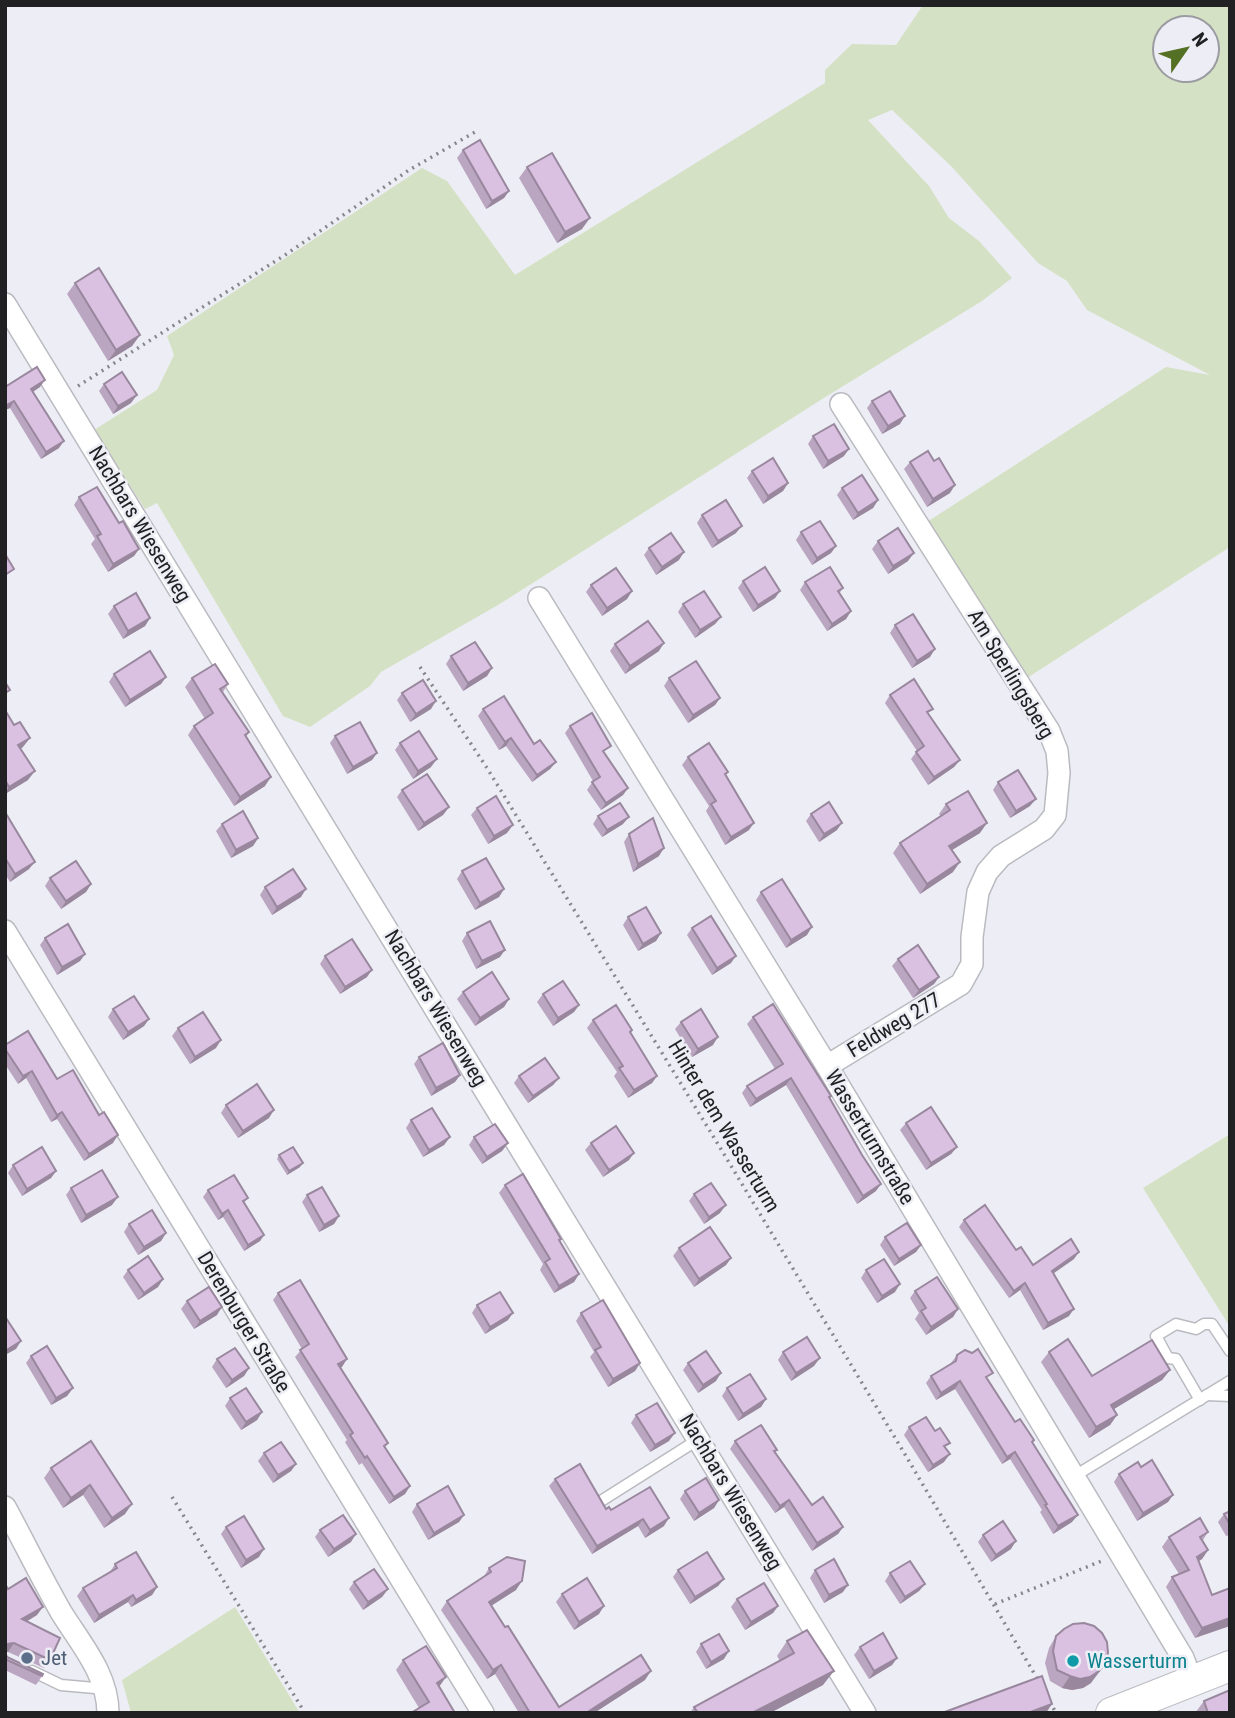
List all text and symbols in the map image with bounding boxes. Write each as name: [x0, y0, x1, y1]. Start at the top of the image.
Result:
north arrow: [1151, 14, 1221, 84]
text: N: [1187, 29, 1212, 51]
street label: Nachbars Wiesenweg: [84, 441, 196, 607]
street label: Am Sperlingsberg: [963, 605, 1059, 743]
street label: Nachbars Wiesenweg: [380, 925, 492, 1091]
street label: Feldweg 277: [843, 988, 945, 1062]
street label: Hinter dem Wasserturm: [663, 1036, 785, 1216]
street label: Wasserturmstraße: [820, 1065, 920, 1209]
street label: Derenburger Straße: [192, 1247, 296, 1397]
street label: Nachbars Wiesenweg: [675, 1409, 787, 1575]
place label: Jet: [41, 1646, 67, 1670]
place label: Wasserturm: [1087, 1649, 1187, 1673]
marker: Jet: [19, 1650, 35, 1666]
marker: Wasserturm: [1065, 1653, 1081, 1669]

